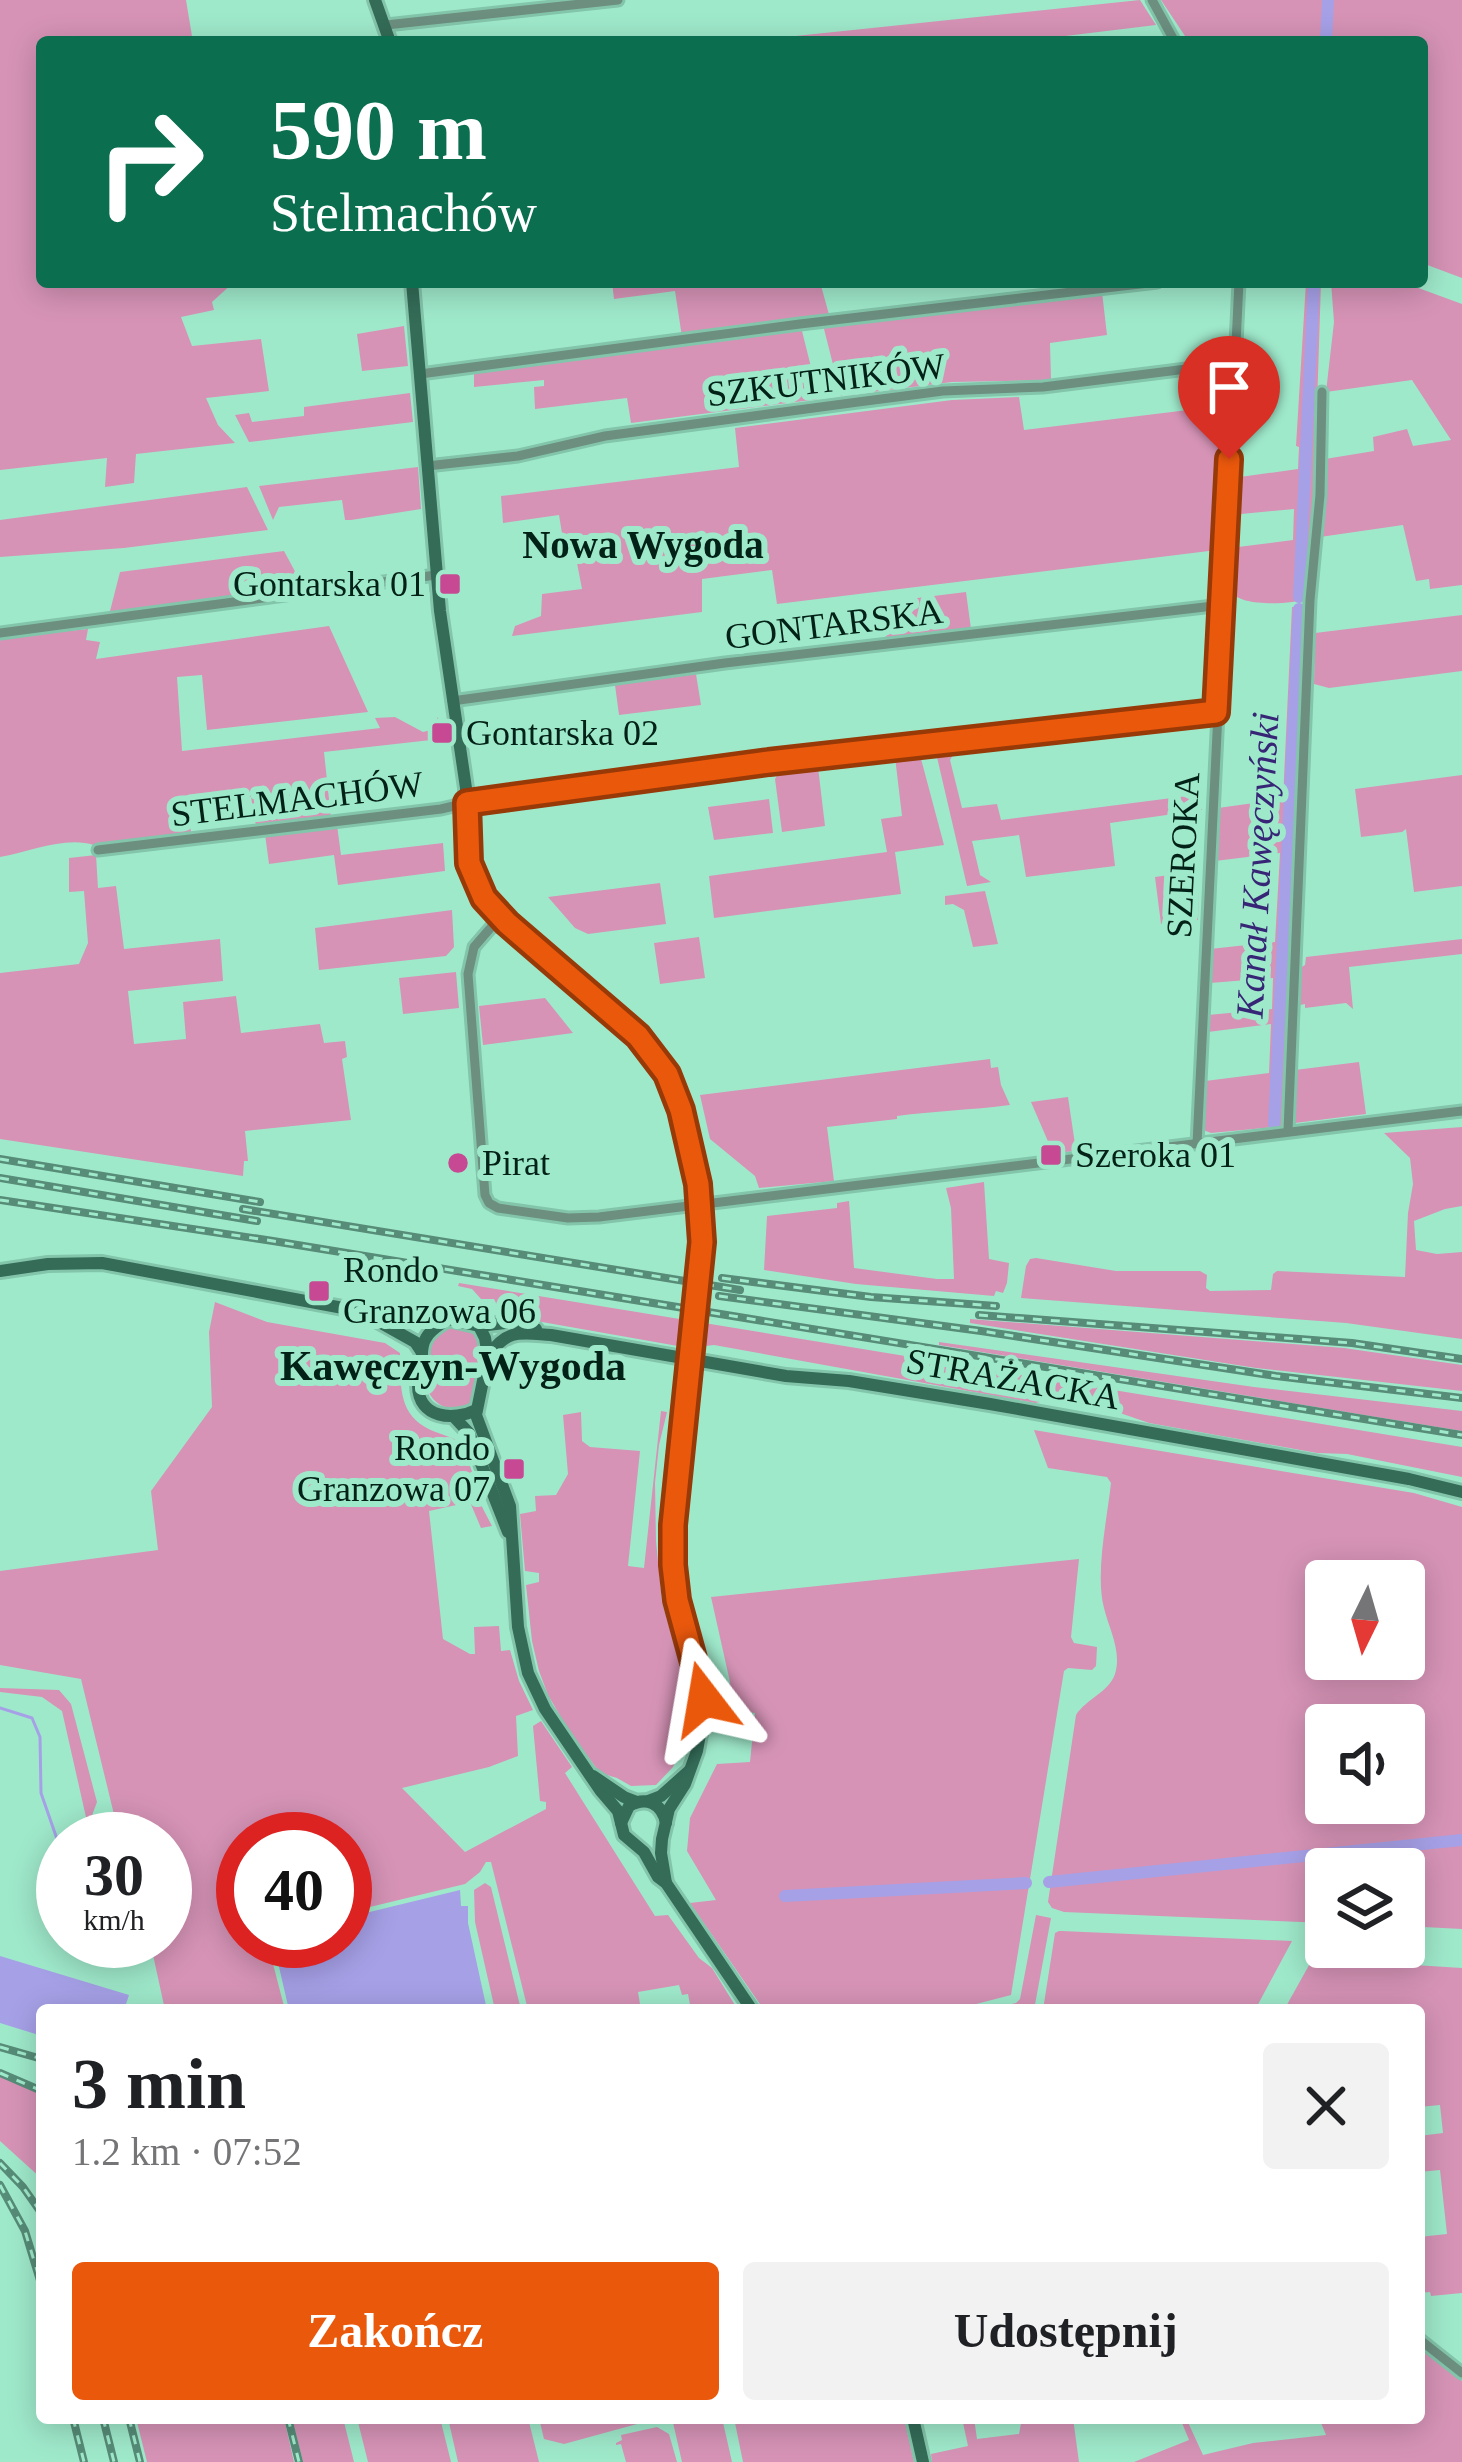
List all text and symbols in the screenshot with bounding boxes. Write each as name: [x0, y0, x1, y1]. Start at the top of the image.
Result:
icon: right: [72, 84, 228, 240]
text: 590 m: [270, 84, 487, 177]
text: Stelmachów: [270, 183, 537, 243]
pin: [1178, 336, 1280, 459]
street label: SZKUTNIKÓW: [704, 346, 948, 414]
icon: arrive: [1196, 354, 1262, 420]
district label: Nowa Wygoda: [522, 523, 764, 567]
place label: Gontarska 01: [233, 564, 426, 604]
marker: Gontarska 01: [437, 571, 463, 597]
street label: GONTARSKA: [723, 591, 945, 657]
water label: Kanał Kawęczyński: [1227, 711, 1287, 1020]
place label: Gontarska 02: [466, 713, 659, 753]
marker: Gontarska 02: [429, 720, 455, 746]
street label: STELMACHÓW: [169, 764, 425, 834]
street label: SZEROKA: [1159, 771, 1207, 939]
place label: Szeroka 01: [1075, 1135, 1236, 1175]
marker: Szeroka 01: [1038, 1142, 1064, 1168]
place label: Pirat: [482, 1143, 550, 1183]
marker: Pirat: [445, 1150, 471, 1176]
place label: Rondo Granzowa 06: [343, 1250, 536, 1331]
marker: Rondo Granzowa 06: [306, 1278, 332, 1304]
street label: STRAŻACKA: [903, 1341, 1123, 1417]
district label: Kawęczyn-Wygoda: [280, 1343, 626, 1389]
place label: Rondo Granzowa 07: [297, 1428, 490, 1509]
marker: Rondo Granzowa 07: [501, 1456, 527, 1482]
north arrow: [1305, 1560, 1425, 1680]
map controls: [1305, 1560, 1425, 1968]
position arrow: [641, 1636, 767, 1762]
button: sound: [1305, 1704, 1425, 1824]
speed limit sign: 40: [216, 1812, 372, 1968]
text: 30: [84, 1842, 144, 1908]
button: layers: [1305, 1848, 1425, 1968]
text: km/h: [83, 1903, 145, 1936]
button: close: [1263, 2043, 1389, 2169]
text: 3 min: [72, 2044, 246, 2124]
text: 1.2 km · 07:52: [72, 2130, 302, 2173]
button: Zakończ: [72, 2262, 719, 2400]
button: Udostępnij: [743, 2262, 1389, 2400]

